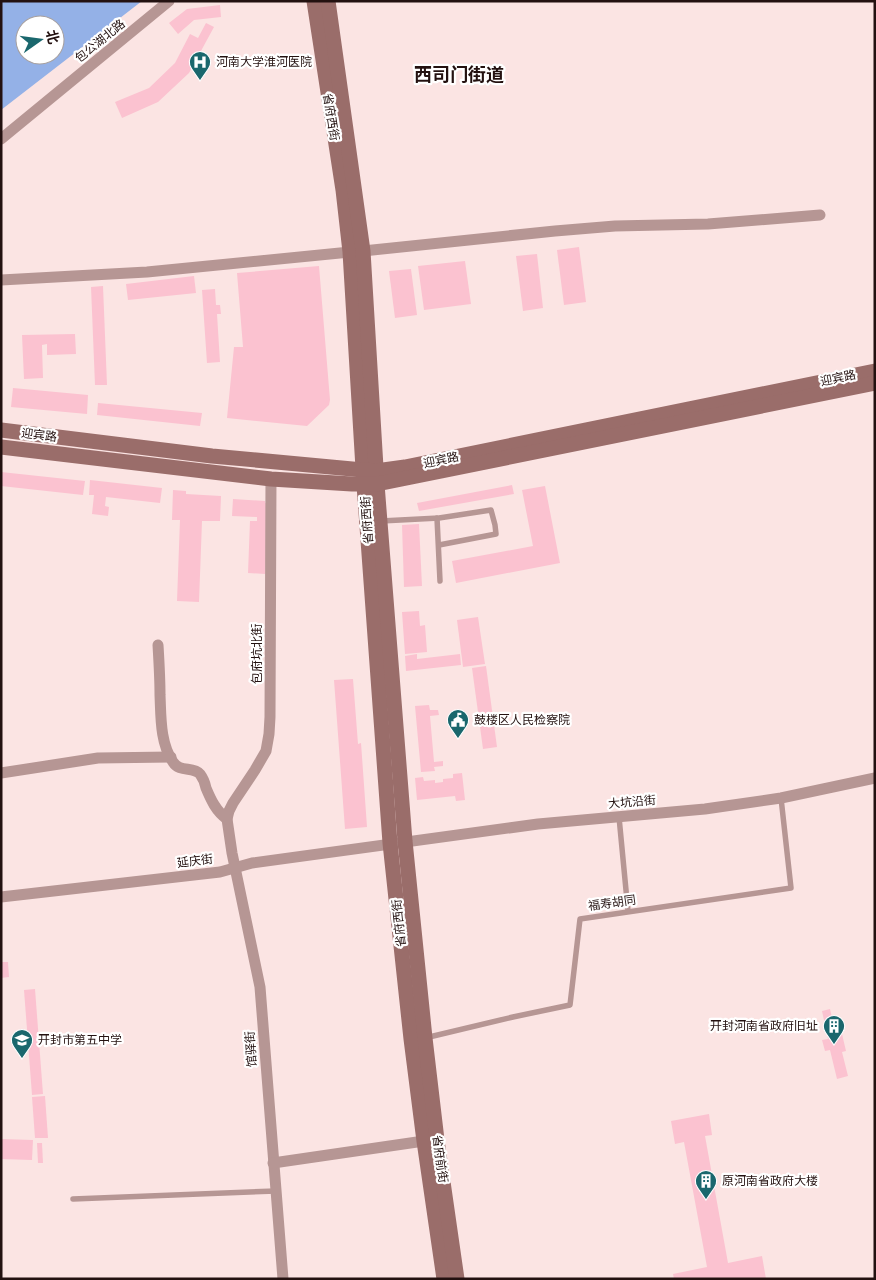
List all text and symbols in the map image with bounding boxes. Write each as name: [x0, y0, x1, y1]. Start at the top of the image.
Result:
north arrow: [15, 15, 65, 65]
street label: 包公湖北路: [72, 16, 128, 65]
text: 北: [42, 28, 63, 46]
hospital icon: 河南大学淮河医院: [188, 50, 212, 81]
place label: 河南大学淮河医院: [216, 54, 312, 69]
district label: 西司门街道: [414, 63, 504, 86]
street label: 省府西街: [320, 92, 343, 142]
street label: 迎宾路: [819, 366, 857, 389]
street label: 迎宾路: [20, 425, 58, 444]
street label: 迎宾路: [422, 448, 460, 471]
street label: 省府西街: [357, 496, 376, 545]
street label: 包府坑北街: [249, 624, 264, 684]
public building icon: 鼓楼区人民检察院: [446, 708, 470, 739]
place label: 鼓楼区人民检察院: [474, 712, 570, 727]
street label: 大坑沿街: [607, 792, 657, 811]
street label: 延庆街: [176, 851, 214, 870]
street label: 福寿胡同: [587, 892, 637, 913]
street label: 省府西街: [389, 898, 408, 948]
building icon: 开封河南省政府旧址: [822, 1014, 846, 1045]
place label: 开封河南省政府旧址: [710, 1018, 818, 1033]
school or university icon: 开封市第五中学: [10, 1028, 34, 1059]
street label: 馆驿街: [242, 1031, 259, 1068]
place label: 开封市第五中学: [38, 1032, 122, 1047]
street label: 省府前街: [430, 1134, 451, 1184]
building icon: 原河南省政府大楼: [694, 1169, 718, 1200]
place label: 原河南省政府大楼: [722, 1173, 818, 1188]

